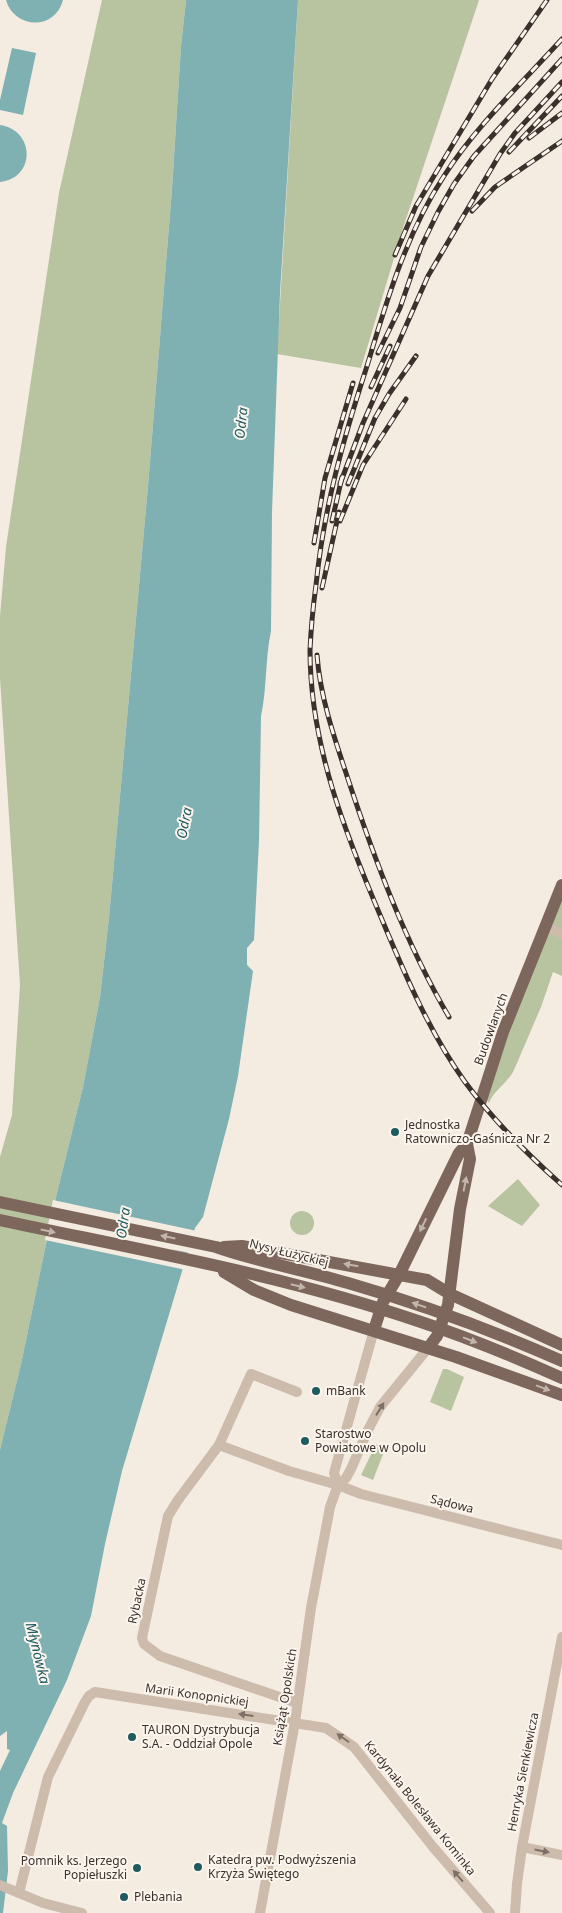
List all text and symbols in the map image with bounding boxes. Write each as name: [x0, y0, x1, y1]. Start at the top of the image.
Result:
water label: Odra: [229, 406, 252, 440]
water label: Odra: [171, 806, 196, 840]
street label: Budowlanych: [470, 990, 511, 1067]
place label: Jednostka Ratowniczo-Gaśnicza Nr 2: [404, 1116, 550, 1147]
marker: Jednostka Ratowniczo-Gaśnicza Nr 2: [389, 1126, 401, 1138]
one-way arrow: [461, 1176, 469, 1191]
water label: Odra: [111, 1206, 134, 1240]
one-way arrow: [419, 1217, 427, 1232]
one-way arrow: [40, 1227, 56, 1235]
one-way arrow: [160, 1233, 176, 1241]
street label: Nysy Łużyckiej: [248, 1234, 330, 1271]
one-way arrow: [343, 1261, 359, 1269]
one-way arrow: [291, 1282, 306, 1290]
one-way arrow: [411, 1301, 426, 1309]
one-way arrow: [463, 1336, 478, 1344]
place label: mBank: [326, 1382, 366, 1399]
marker: mBank: [310, 1385, 322, 1397]
one-way arrow: [536, 1385, 551, 1392]
one-way arrow: [375, 1403, 384, 1416]
place label: Starostwo Powiatowe w Opolu: [315, 1425, 426, 1456]
marker: Starostwo Powiatowe w Opolu: [299, 1435, 311, 1447]
street label: Sądowa: [429, 1490, 475, 1517]
street label: Rybacka: [123, 1576, 150, 1625]
water label: Młynówka: [22, 1620, 55, 1686]
street label: Książąt Opolskich: [268, 1647, 301, 1747]
street label: Marii Konopnickiej: [144, 1679, 250, 1710]
one-way arrow: [238, 1711, 254, 1719]
street label: Henryka Sienkiewicza: [503, 1711, 542, 1833]
place label: TAURON Dystrybucja S.A. - Oddział Opole: [142, 1721, 260, 1752]
marker: TAURON Dystrybucja S.A. - Oddział Opole: [126, 1731, 138, 1743]
one-way arrow: [336, 1733, 350, 1743]
street label: Kardynała Bolesława Kominka: [361, 1737, 480, 1879]
one-way arrow: [534, 1847, 550, 1855]
place label: Katedra pw. Podwyższenia Krzyża Świętego: [208, 1851, 356, 1882]
place label: Pomnik ks. Jerzego Popiełuszki: [21, 1852, 127, 1883]
marker: Katedra pw. Podwyższenia Krzyża Świętego: [192, 1861, 204, 1873]
marker: Pomnik ks. Jerzego Popiełuszki: [131, 1862, 143, 1874]
one-way arrow: [453, 1870, 464, 1882]
place label: Plebania: [134, 1888, 182, 1905]
marker: Plebania: [118, 1891, 130, 1903]

